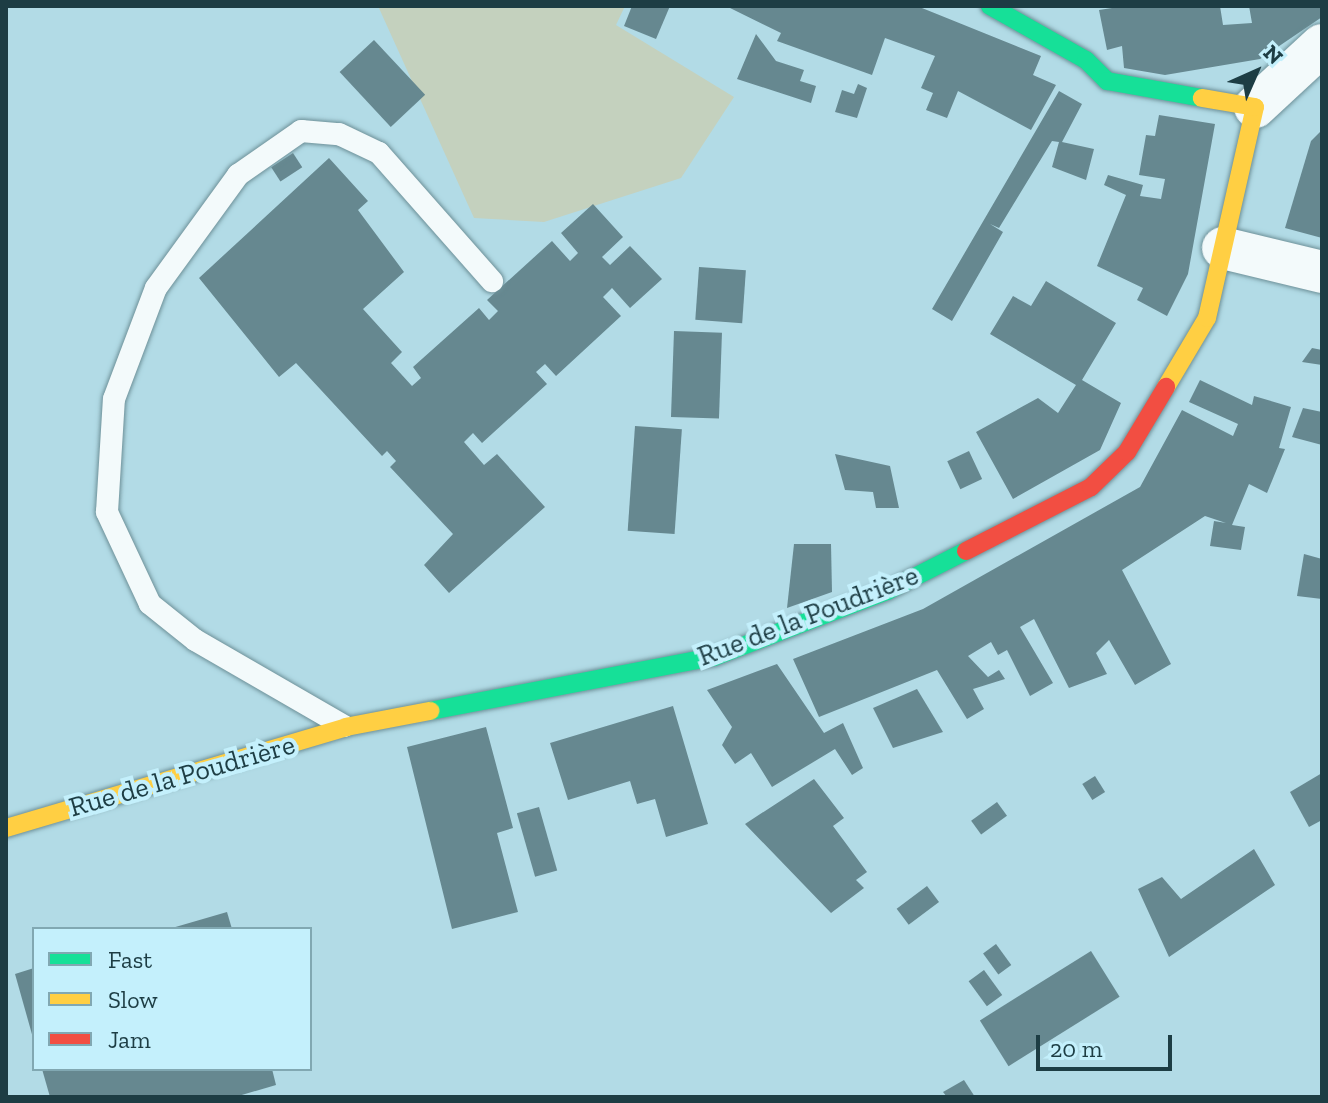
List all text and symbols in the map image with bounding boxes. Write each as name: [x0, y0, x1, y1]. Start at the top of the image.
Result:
north arrow: [1216, 32, 1296, 112]
text: N: [1258, 39, 1289, 70]
street label: Rue de la Poudrière: [693, 559, 923, 673]
street label: Rue de la Poudrière: [65, 728, 299, 824]
legend: [32, 927, 312, 1071]
text: Fast: [108, 945, 152, 974]
text: Slow: [108, 985, 158, 1014]
scale bar: [1040, 1019, 1176, 1069]
text: Jam: [108, 1025, 151, 1054]
text: 20 m: [1050, 1034, 1102, 1063]

